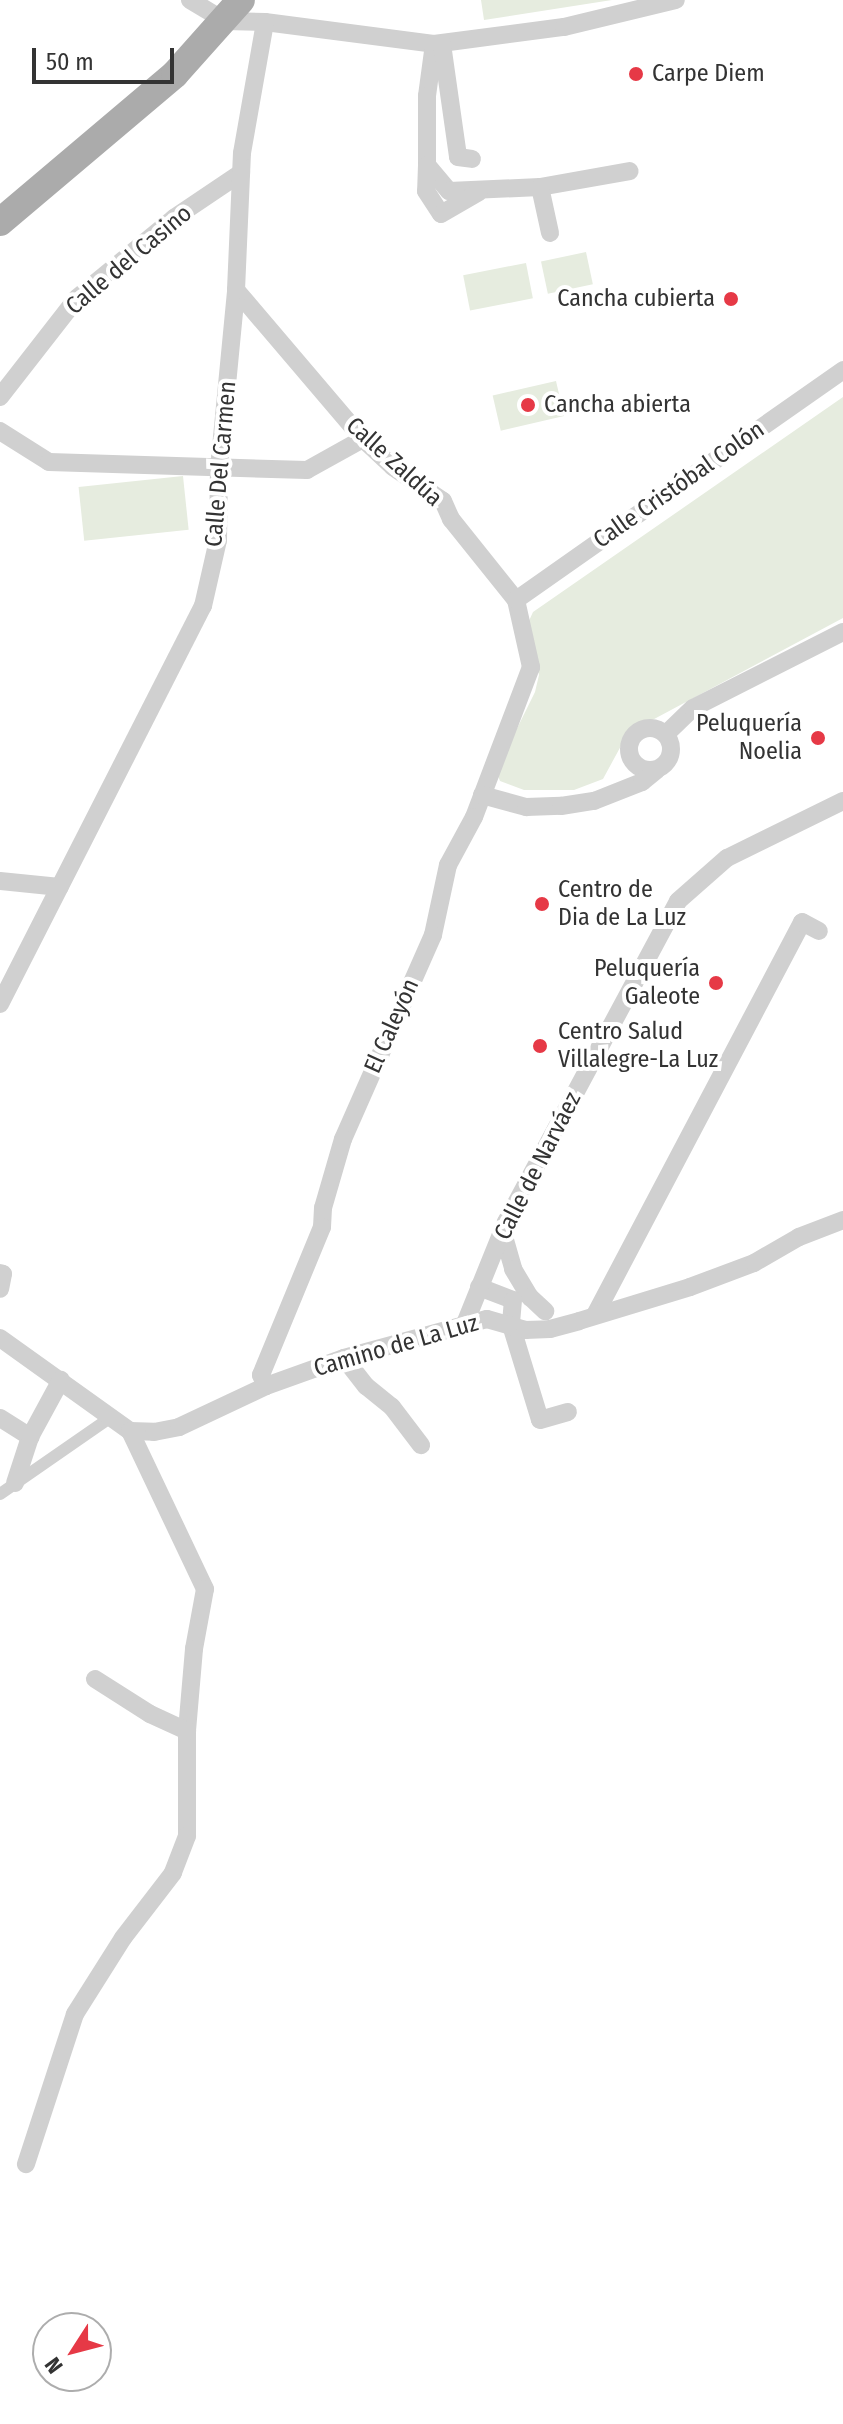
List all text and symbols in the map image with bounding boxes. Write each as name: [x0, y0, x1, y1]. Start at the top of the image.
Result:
scale bar: [36, 32, 178, 82]
text: 50 m: [46, 48, 94, 76]
place label: Carpe Diem: [652, 60, 765, 88]
marker: Carpe Diem: [627, 65, 645, 83]
street label: Calle del Casino: [60, 199, 198, 321]
place label: Cancha cubierta: [557, 285, 715, 313]
marker: Cancha cubierta: [722, 290, 740, 308]
street label: Calle Del Carmen: [199, 380, 243, 548]
place label: Cancha abierta: [544, 391, 691, 419]
marker: Cancha abierta: [519, 396, 537, 414]
street label: Calle Zaldúa: [340, 411, 448, 513]
street label: Calle Cristóbal Colón: [588, 415, 770, 555]
place label: Peluquería Noelia: [696, 710, 802, 766]
marker: Peluquería Noelia: [809, 729, 827, 747]
place label: Centro de Dia de La Luz: [558, 876, 686, 932]
marker: Centro de Dia de La Luz: [533, 895, 551, 913]
place label: Peluquería Galeote: [594, 955, 700, 1011]
street label: El Caleyón: [358, 974, 426, 1078]
marker: Peluquería Galeote: [707, 974, 725, 992]
place label: Centro Salud Villalegre-La Luz: [558, 1018, 718, 1074]
marker: Centro Salud Villalegre-La Luz: [529, 1035, 551, 1057]
street label: Calle de Narváez: [488, 1087, 588, 1245]
street label: Camino de La Luz: [310, 1309, 482, 1383]
north arrow: [32, 2312, 112, 2392]
text: N: [39, 2352, 69, 2378]

